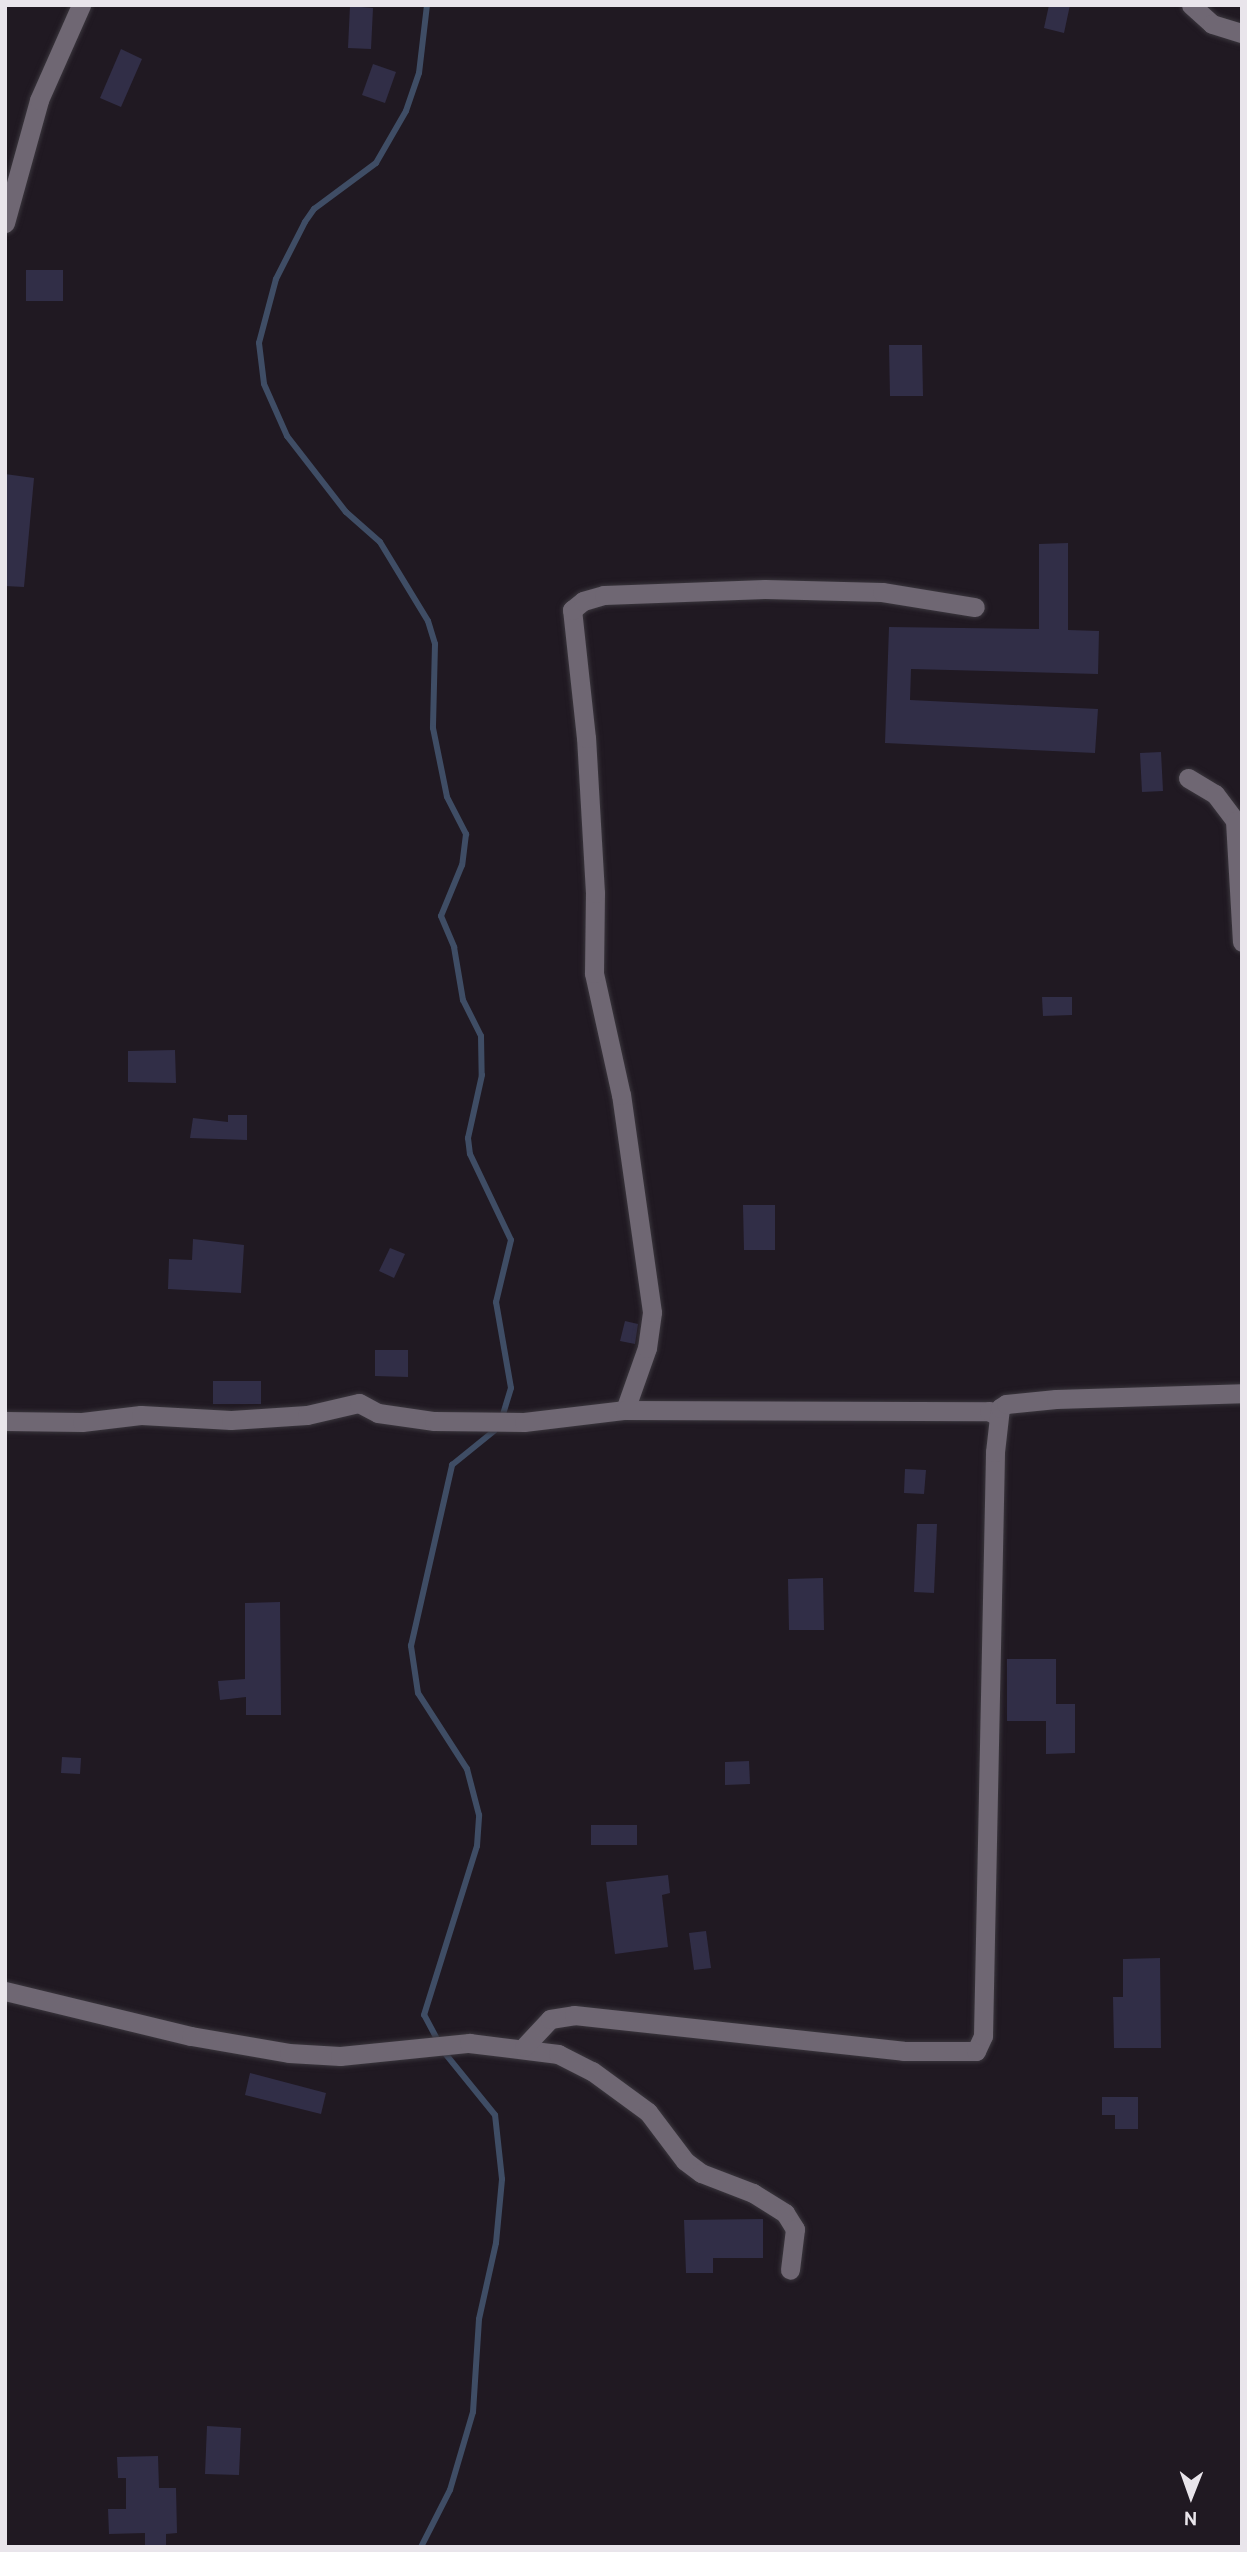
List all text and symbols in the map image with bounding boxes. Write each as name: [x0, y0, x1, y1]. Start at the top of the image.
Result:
north arrow: [1156, 2461, 1226, 2531]
text: N: [1184, 2505, 1198, 2529]

